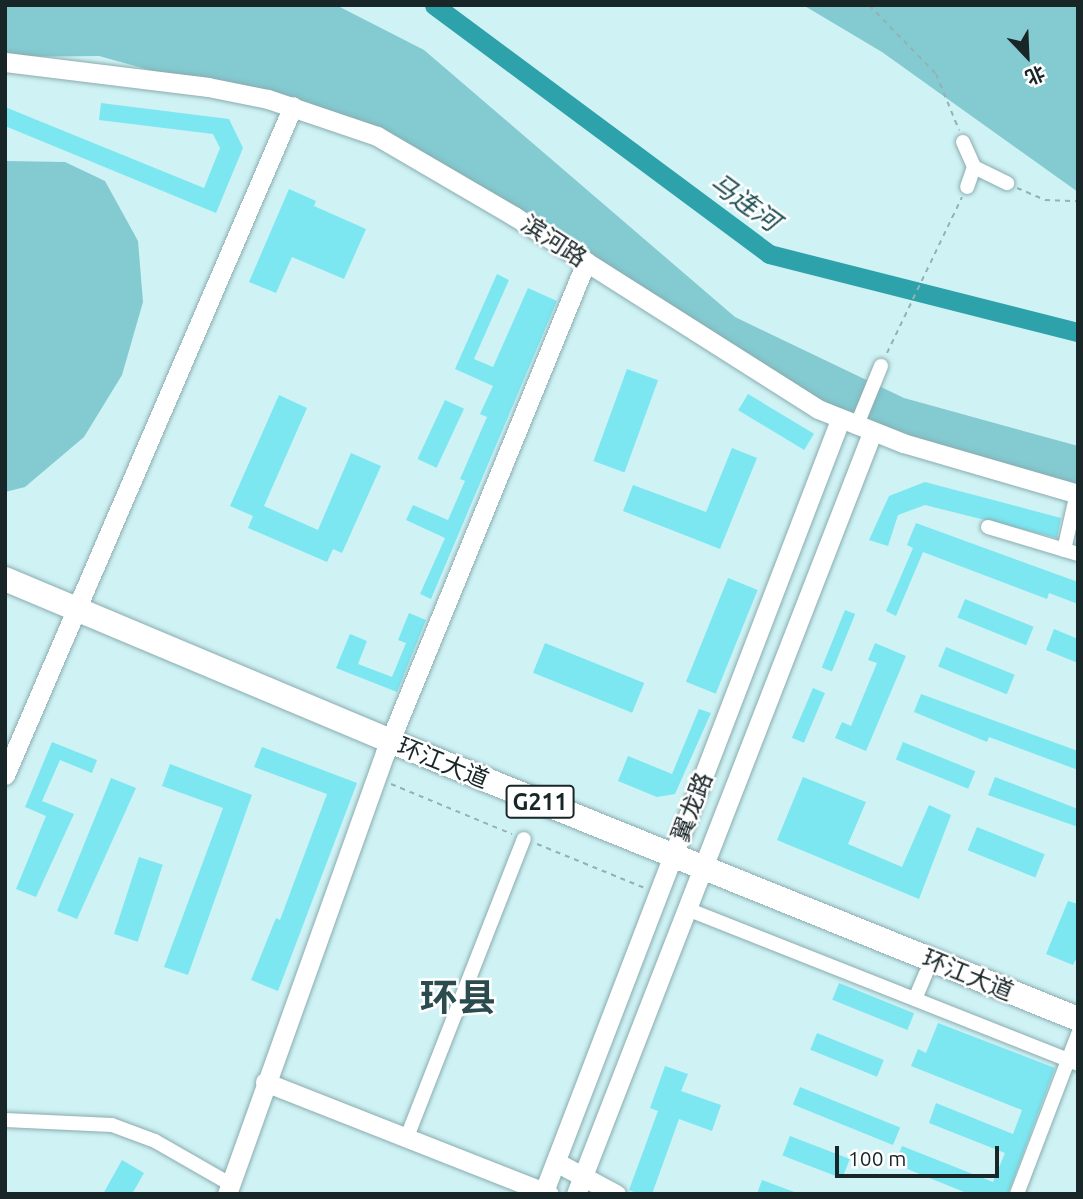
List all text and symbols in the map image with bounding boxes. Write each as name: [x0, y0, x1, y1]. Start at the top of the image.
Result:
north arrow: [992, 21, 1062, 91]
text: 北: [1022, 61, 1048, 89]
water label: 马连河: [704, 166, 786, 238]
street label: 滨河路: [516, 209, 592, 273]
street label: 环江大道: [393, 732, 493, 794]
street label: 翼龙路: [666, 768, 718, 846]
road number: G211: [505, 782, 575, 822]
street label: 环江大道: [918, 944, 1018, 1006]
district label: 环县: [420, 975, 496, 1021]
scale bar: [838, 1132, 1002, 1176]
text: 100 m: [848, 1146, 906, 1170]

